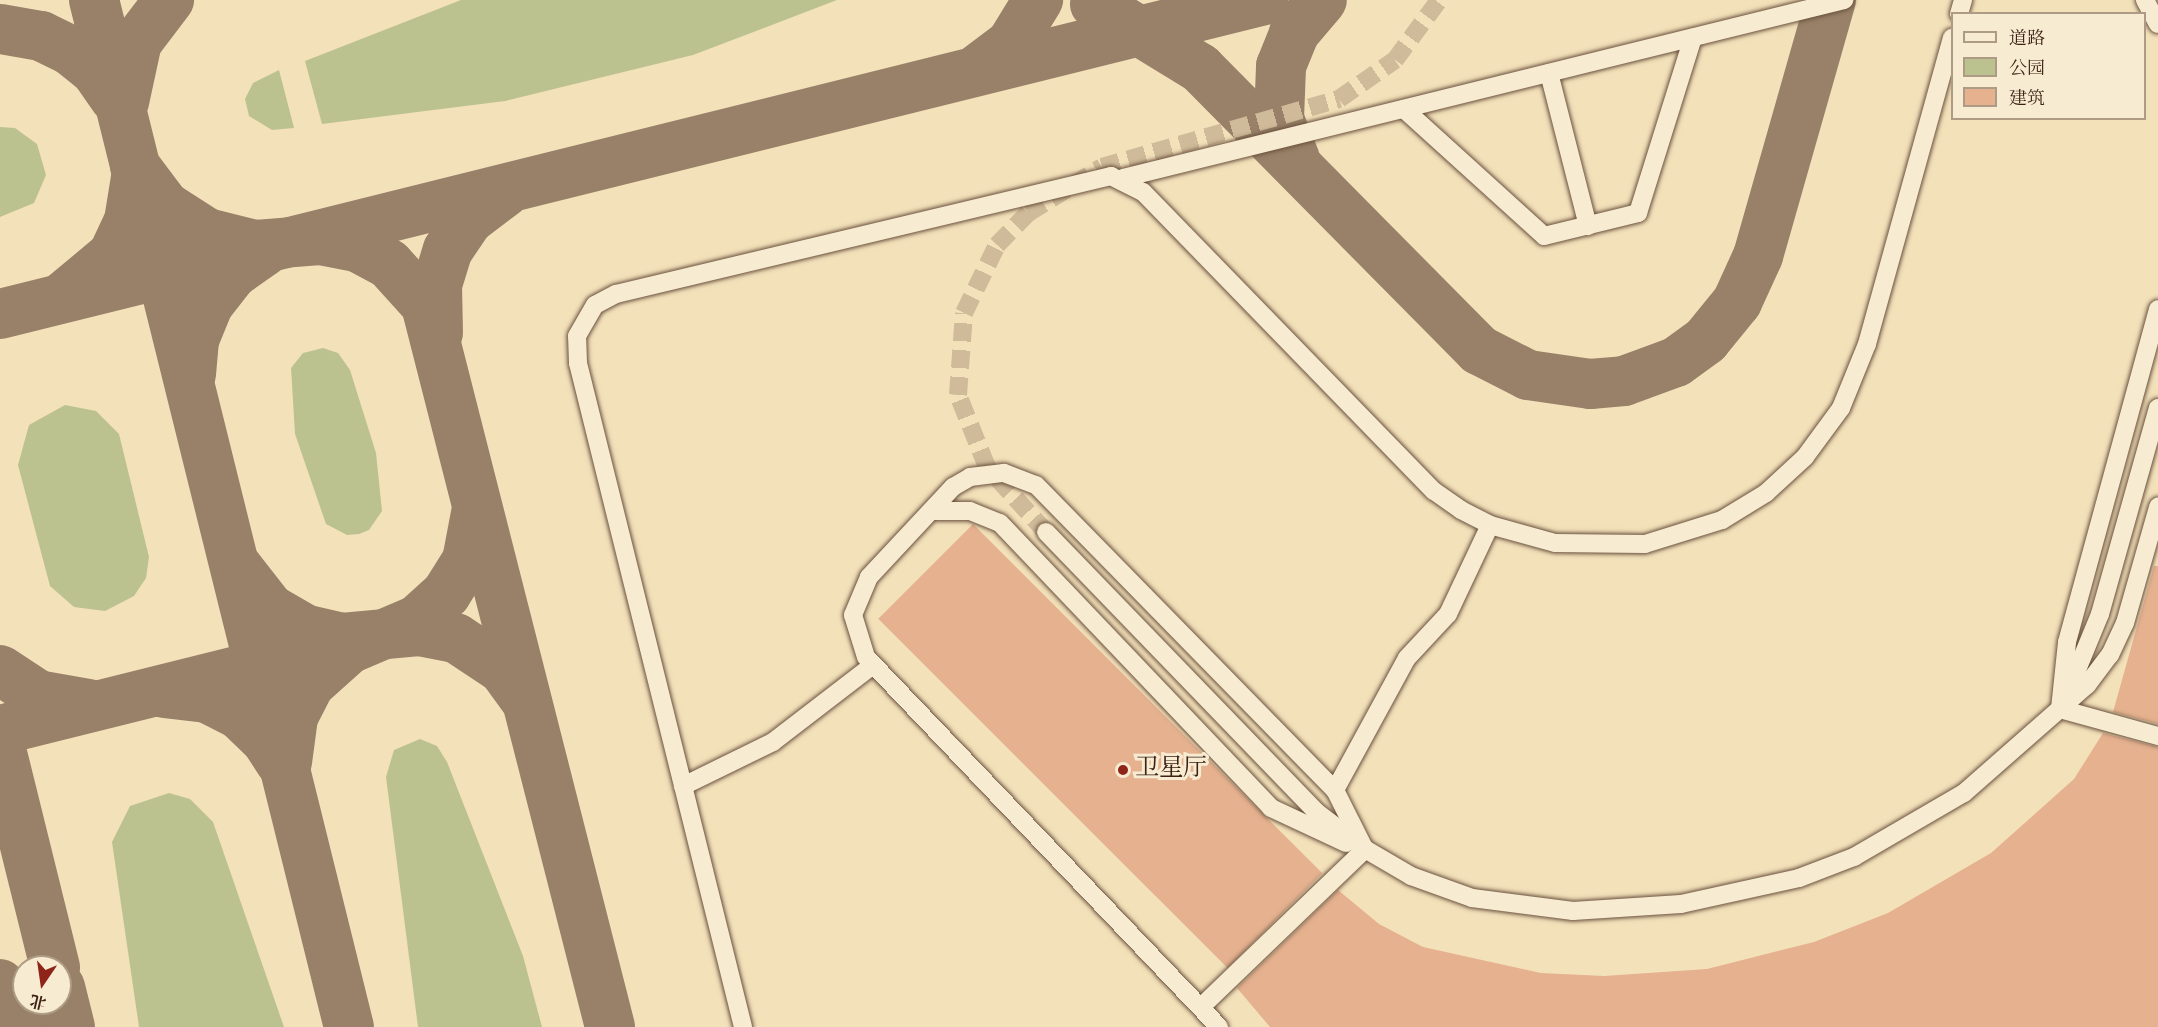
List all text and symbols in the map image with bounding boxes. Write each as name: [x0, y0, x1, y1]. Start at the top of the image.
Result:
legend: [1951, 12, 2146, 120]
text: 道路: [2009, 27, 2045, 52]
text: 公园: [2009, 57, 2045, 82]
text: 建筑: [2009, 87, 2045, 112]
place label: 卫星厅: [1135, 756, 1207, 784]
marker: 卫星厅: [1116, 763, 1130, 777]
north arrow: [12, 955, 72, 1015]
text: 北: [28, 988, 49, 1013]

